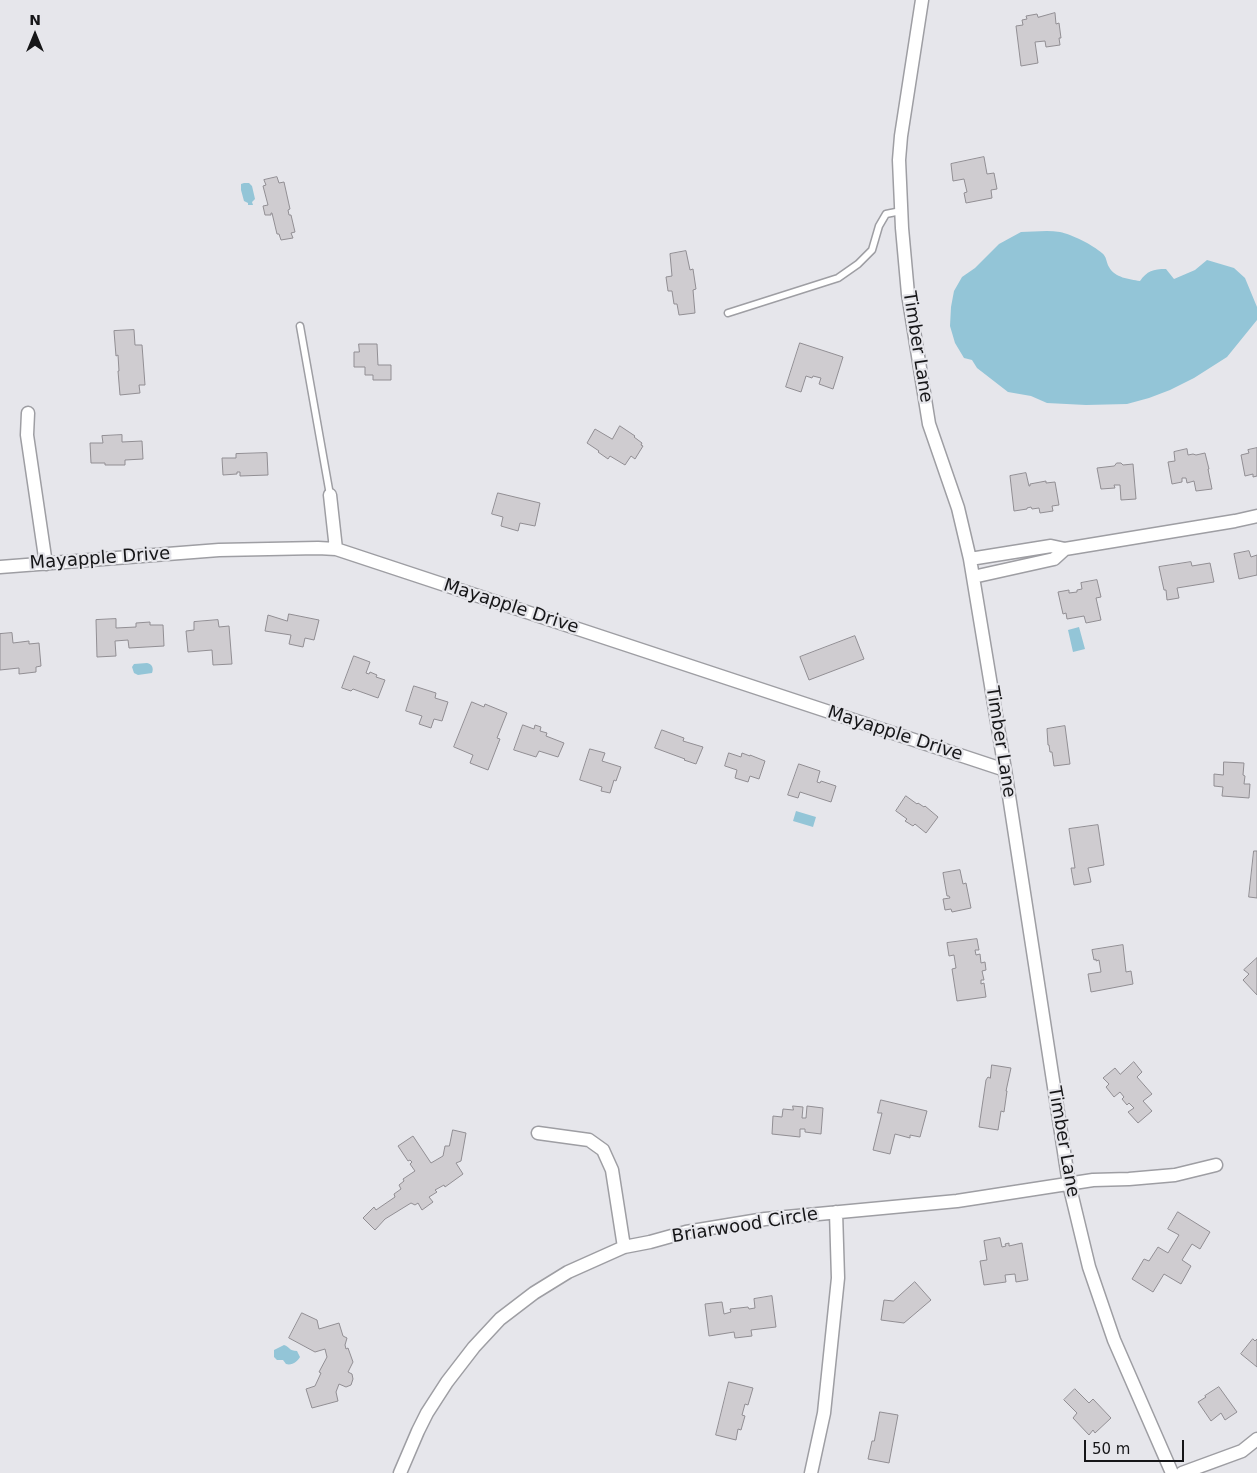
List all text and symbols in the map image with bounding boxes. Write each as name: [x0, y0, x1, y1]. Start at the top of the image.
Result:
north arrow: [10, 10, 60, 60]
text: N: [29, 12, 41, 28]
street label: Timber Lane: [898, 290, 936, 404]
street label: Mayapple Drive: [29, 543, 171, 575]
street label: Mayapple Drive: [441, 575, 581, 639]
street label: Timber Lane: [981, 685, 1019, 799]
street label: Mayapple Drive: [825, 702, 965, 766]
street label: Timber Lane: [1043, 1085, 1083, 1199]
street label: Briarwood Circle: [670, 1204, 820, 1248]
scale bar: [1087, 1430, 1187, 1462]
text: 50 m: [1092, 1440, 1130, 1458]

